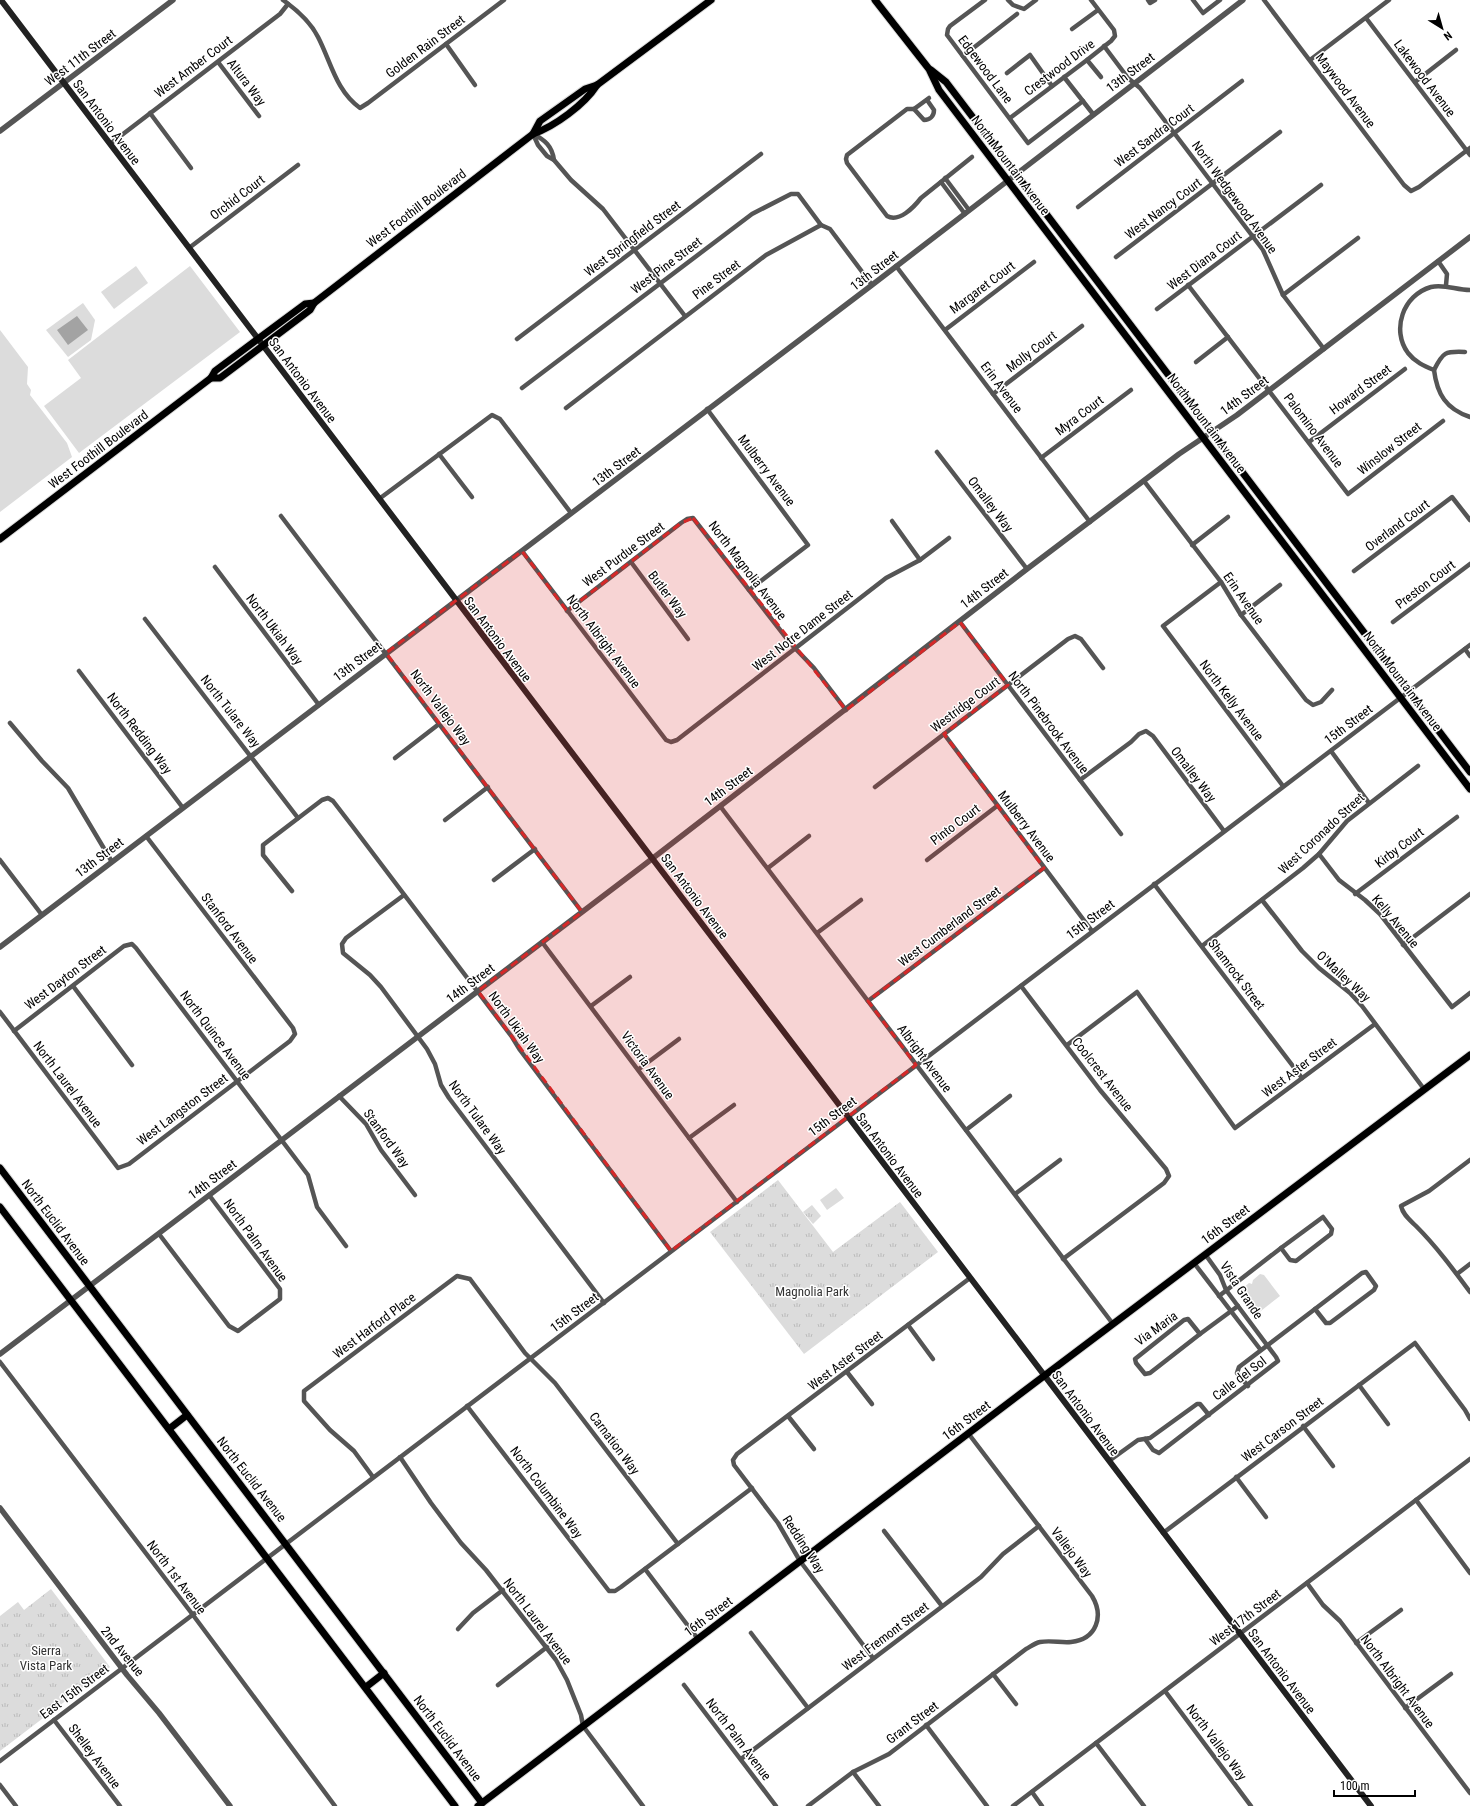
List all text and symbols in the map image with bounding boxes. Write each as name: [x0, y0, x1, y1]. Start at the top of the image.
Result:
north arrow: [1422, 8, 1462, 48]
street label: Golden Rain Street: [383, 12, 468, 81]
street label: West 11th Street: [42, 26, 119, 89]
text: N: [1441, 28, 1454, 43]
street label: West Amber Court: [151, 32, 235, 101]
street label: Edgewood Lane: [955, 32, 1016, 106]
street label: Crestwood Drive: [1021, 36, 1097, 99]
street label: Lakewood Avenue: [1391, 37, 1458, 120]
street label: 13th Street: [1103, 49, 1157, 95]
street label: Maywood Avenue: [1313, 50, 1379, 131]
street label: Altura Way: [224, 56, 269, 109]
street label: San Antonio Avenue: [70, 77, 143, 168]
street label: West Sandra Court: [1112, 101, 1197, 170]
street label: North Mountain Avenue: [968, 113, 1053, 218]
street label: North Wedgewood Avenue: [1189, 138, 1280, 256]
street label: West Foothill Boulevard: [364, 166, 469, 251]
street label: Orchid Court: [207, 172, 268, 223]
street label: West Nancy Court: [1122, 175, 1205, 242]
street label: West Springfield Street: [581, 197, 684, 280]
street label: West Diana Court: [1164, 228, 1244, 293]
street label: West Pine Street: [628, 234, 705, 297]
street label: 13th Street: [847, 247, 901, 294]
street label: Pine Street: [689, 256, 743, 302]
street label: Margaret Court: [947, 258, 1018, 317]
street label: Molly Court: [1003, 328, 1060, 375]
street label: San Antonio Avenue: [266, 335, 339, 426]
street label: Erin Avenue: [978, 359, 1026, 416]
street label: Howard Street: [1327, 361, 1394, 417]
street label: North Mountain Avenue: [1164, 371, 1249, 476]
street label: 14th Street: [1217, 372, 1271, 418]
street label: Palomino Avenue: [1281, 390, 1346, 470]
street label: Myra Court: [1052, 392, 1106, 438]
street label: West Foothill Boulevard: [46, 407, 151, 492]
street label: Winslow Street: [1355, 419, 1424, 478]
street label: Mulberry Avenue: [735, 432, 798, 509]
street label: 13th Street: [589, 443, 643, 489]
street label: Omalley Way: [965, 474, 1017, 535]
street label: Overland Court: [1362, 496, 1433, 554]
street label: North Magnolia Avenue: [706, 518, 790, 623]
street label: West Purdue Street: [580, 519, 667, 590]
street label: Preston Court: [1392, 557, 1458, 612]
street label: 14th Street: [957, 565, 1011, 612]
street label: Butler Way: [645, 568, 690, 621]
street label: Erin Avenue: [1220, 569, 1267, 627]
street label: West Notre Dame Street: [749, 587, 855, 674]
street label: North Ukiah Way: [243, 591, 306, 668]
street label: North Albright Avenue: [564, 592, 644, 691]
street label: San Antonio Avenue: [461, 594, 534, 685]
street label: North Mountain Avenue: [1360, 629, 1445, 734]
street label: 13th Street: [330, 638, 384, 684]
street label: North Kelly Avenue: [1196, 657, 1267, 743]
street label: North Vallejo Way: [407, 666, 474, 749]
street label: North Pinebrook Avenue: [1005, 668, 1092, 776]
street label: North Tulare Way: [198, 672, 264, 751]
street label: Westridge Court: [928, 673, 1003, 735]
street label: North Redding Way: [104, 690, 175, 777]
street label: 15th Street: [1321, 701, 1375, 747]
street label: Omalley Way: [1168, 744, 1220, 805]
street label: 14th Street: [701, 763, 755, 809]
street label: Mulberry Avenue: [995, 788, 1058, 865]
street label: West Coronado Street: [1275, 790, 1367, 877]
street label: Pinto Court: [928, 801, 983, 848]
street label: Kirby Court: [1372, 824, 1427, 871]
street label: 13th Street: [72, 834, 126, 880]
street label: San Antonio Avenue: [658, 851, 731, 942]
street label: West Cumberland Street: [895, 883, 1003, 970]
street label: Stanford Avenue: [198, 890, 261, 967]
street label: Kelly Avenue: [1369, 892, 1422, 951]
street label: 15th Street: [1063, 896, 1117, 942]
street label: Shamrock Street: [1205, 936, 1268, 1013]
street label: West Dayton Street: [22, 942, 109, 1013]
street label: O'Malley Way: [1314, 948, 1374, 1005]
street label: 14th Street: [443, 960, 497, 1006]
street label: North Quince Avenue: [177, 988, 254, 1083]
street label: North Ukiah Way: [486, 989, 548, 1066]
street label: Albright Avenue: [894, 1022, 955, 1095]
street label: Victoria Avenue: [618, 1028, 677, 1102]
street label: Coolcrest Avenue: [1069, 1034, 1136, 1114]
street label: West Aster Street: [1259, 1034, 1340, 1100]
street label: North Laurel Avenue: [30, 1038, 105, 1130]
street label: West Langston Street: [134, 1070, 231, 1148]
street label: North Tulare Way: [446, 1077, 510, 1158]
street label: 15th Street: [805, 1093, 859, 1139]
street label: Stanford Way: [360, 1106, 413, 1171]
street label: San Antonio Avenue: [853, 1110, 926, 1201]
street label: 14th Street: [185, 1156, 239, 1202]
street label: North Euclid Avenue: [18, 1176, 93, 1268]
street label: North Palm Avenue: [221, 1196, 291, 1285]
street label: 16th Street: [1198, 1201, 1252, 1247]
street label: Vista Grande: [1217, 1259, 1266, 1322]
park label: Magnolia Park: [775, 1284, 849, 1299]
street label: 15th Street: [547, 1289, 601, 1335]
street label: West Harford Place: [330, 1290, 418, 1361]
street label: Via Maria: [1132, 1308, 1180, 1349]
street label: West Aster Street: [805, 1327, 886, 1393]
street label: Calle del Sol: [1209, 1353, 1269, 1403]
street label: San Antonio Avenue: [1049, 1368, 1122, 1459]
street label: West Carson Street: [1239, 1394, 1326, 1465]
street label: 16th Street: [939, 1397, 993, 1443]
street label: Carnation Way: [586, 1409, 643, 1478]
street label: North Euclid Avenue: [214, 1434, 289, 1525]
street label: North Columbine Way: [507, 1443, 586, 1542]
street label: Redding Way: [779, 1513, 828, 1576]
street label: Vallejo Way: [1048, 1524, 1096, 1581]
street label: North 1st Avenue: [144, 1537, 209, 1617]
street label: North Laurel Avenue: [500, 1575, 575, 1667]
street label: West 17th Street: [1207, 1586, 1284, 1649]
street label: 16th Street: [681, 1593, 735, 1639]
street label: West Fremont Street: [839, 1599, 932, 1674]
street label: 2nd Avenue: [98, 1623, 147, 1679]
street label: San Antonio Avenue: [1245, 1626, 1318, 1717]
street label: North Albright Avenue: [1358, 1632, 1438, 1731]
park label: Sierra Vista Park: [20, 1643, 72, 1673]
street label: East 15th Street: [37, 1661, 112, 1722]
street label: North Euclid Avenue: [410, 1692, 485, 1784]
street label: North Palm Avenue: [703, 1695, 774, 1783]
street label: Grant Street: [883, 1698, 941, 1747]
street label: North Vallejo Way: [1183, 1701, 1250, 1784]
street label: Shelley Avenue: [65, 1721, 124, 1792]
scale bar: [1334, 1772, 1415, 1798]
text: 100 m: [1340, 1779, 1370, 1793]

